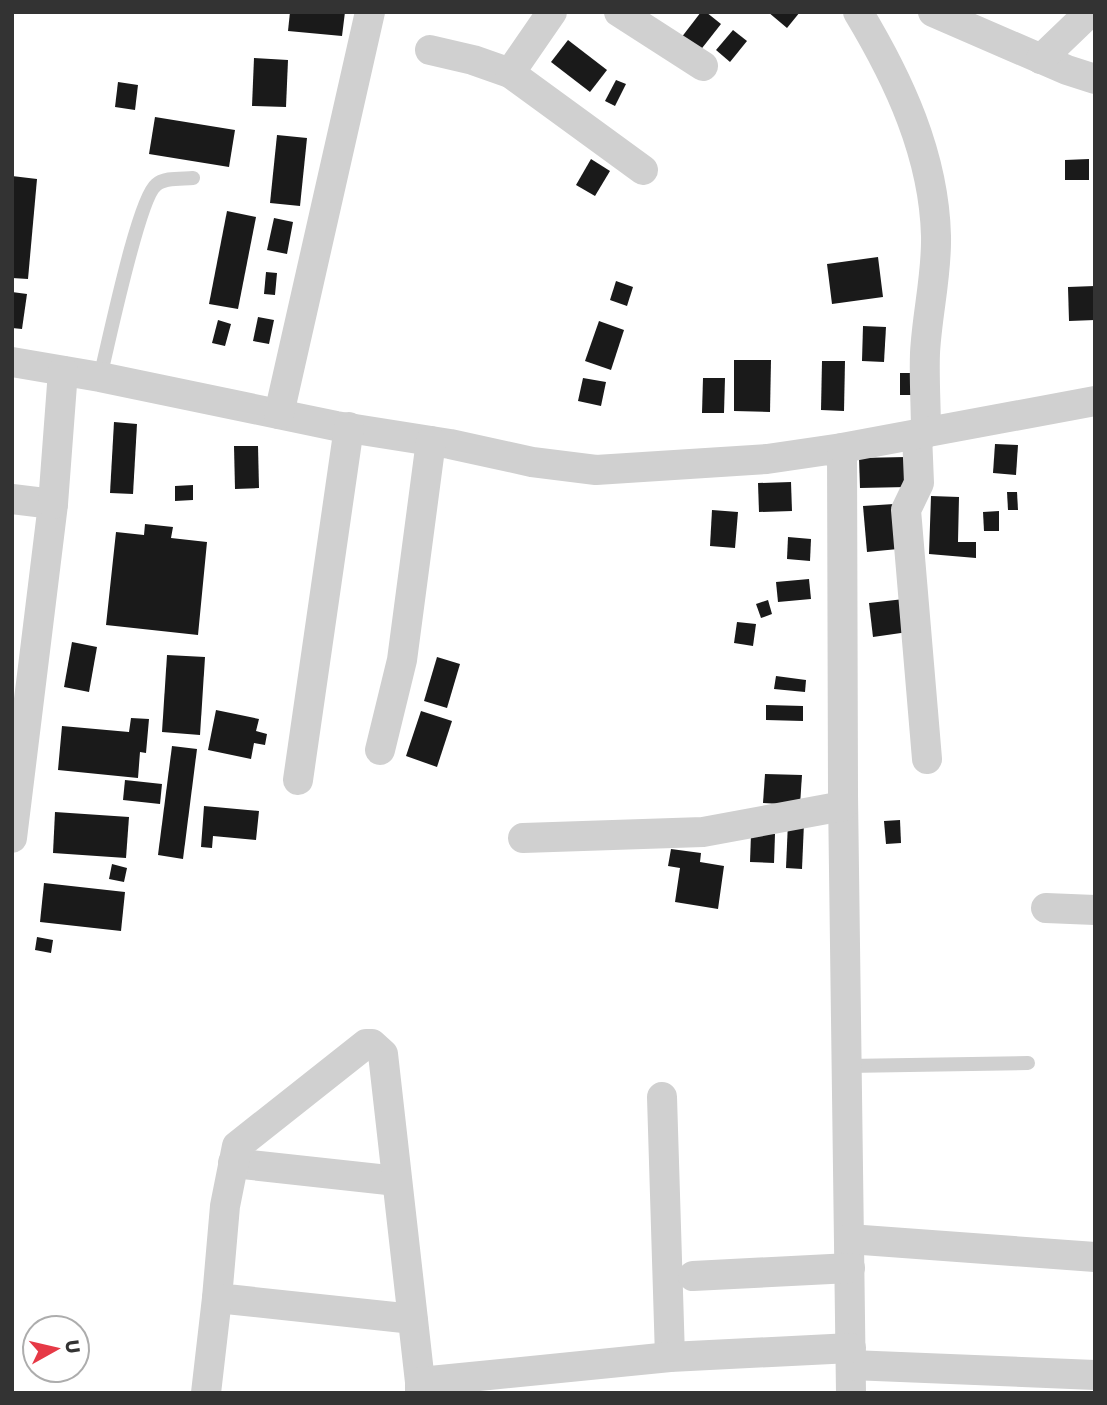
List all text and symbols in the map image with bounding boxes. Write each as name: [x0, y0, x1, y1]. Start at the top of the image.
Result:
north arrow: [21, 1314, 91, 1384]
text: U: [58, 1338, 87, 1355]

